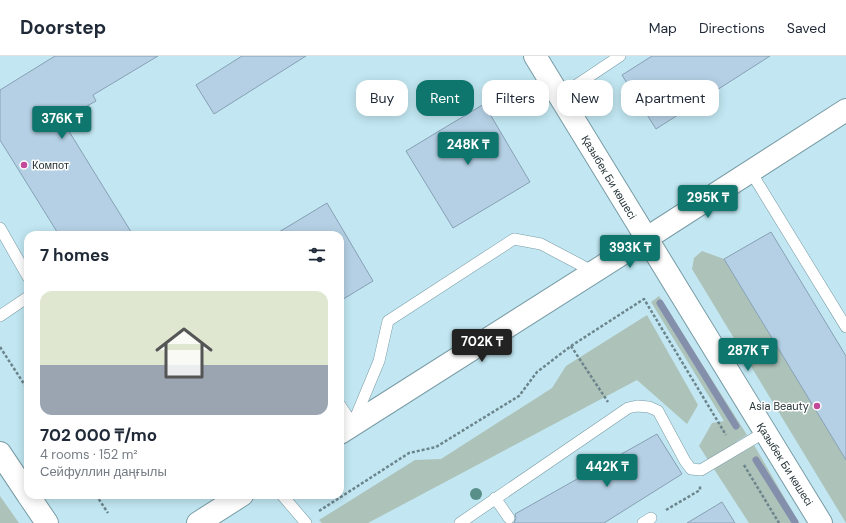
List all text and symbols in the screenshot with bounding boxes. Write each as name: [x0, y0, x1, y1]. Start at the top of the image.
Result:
text: Doorstep: [20, 15, 106, 40]
text: Map: [649, 19, 677, 37]
text: Directions: [699, 19, 765, 37]
text: Saved: [787, 19, 826, 37]
chip: Buy: [356, 80, 408, 116]
chip: Rent: [416, 80, 474, 116]
chip: Filters: [482, 80, 549, 116]
chip: New: [557, 80, 613, 116]
chip: Apartment: [621, 80, 719, 116]
pin: 376K ₸: [29, 106, 95, 140]
text: 376K ₸: [41, 110, 83, 127]
pin: 248K ₸: [435, 132, 501, 166]
street label: Қазыбек Би көшесі: [578, 132, 640, 222]
text: 248K ₸: [447, 136, 489, 153]
place label: Компот: [32, 158, 69, 172]
marker: Компот: [19, 160, 29, 170]
pin: 295K ₸: [675, 185, 741, 219]
text: 295K ₸: [687, 189, 729, 206]
pin: 393K ₸: [597, 235, 663, 269]
text: 393K ₸: [609, 239, 651, 256]
text: 7 homes: [40, 244, 109, 266]
icon: filters: [306, 244, 328, 266]
icon: home: [148, 317, 220, 389]
pin: 702K ₸: [449, 329, 515, 363]
text: 702K ₸: [461, 333, 503, 350]
pin: 287K ₸: [715, 338, 781, 372]
text: 287K ₸: [727, 342, 769, 359]
place label: Asia Beauty: [749, 399, 809, 413]
marker: Asia Beauty: [812, 401, 822, 411]
street label: Қазыбек Би көшесі: [754, 420, 816, 508]
text: 702 000 ₸/mo: [40, 424, 157, 446]
text: 4 rooms · 152 m²: [40, 446, 138, 463]
pin: 442K ₸: [574, 454, 640, 488]
text: 442K ₸: [585, 458, 629, 475]
text: Сейфуллин даңғылы: [40, 463, 167, 480]

